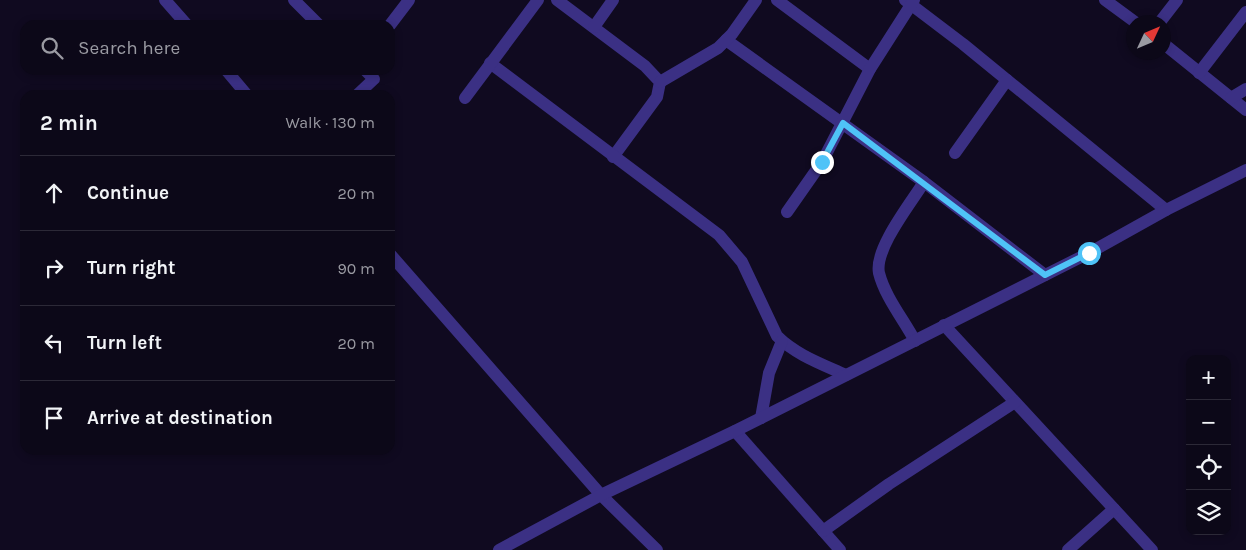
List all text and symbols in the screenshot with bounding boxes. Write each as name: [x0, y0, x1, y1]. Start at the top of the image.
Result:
north arrow: [1126, 15, 1171, 60]
search box: [20, 20, 395, 75]
icon: search: [38, 34, 66, 62]
text: Search here: [78, 37, 180, 59]
text: 2 min: [40, 111, 98, 135]
text: Walk · 130 m: [285, 113, 375, 132]
route end: [811, 151, 834, 174]
icon: ahead: [40, 179, 68, 207]
text: Continue: [87, 182, 169, 204]
text: 20 m: [337, 184, 375, 203]
route start: [1078, 242, 1101, 265]
icon: right: [40, 254, 68, 282]
text: Turn right: [87, 257, 176, 279]
text: 90 m: [337, 259, 375, 278]
icon: left: [40, 329, 68, 357]
text: Turn left: [87, 332, 162, 354]
text: 20 m: [337, 334, 375, 353]
map controls: [1186, 355, 1231, 535]
button: +: [1186, 355, 1231, 400]
button: −: [1186, 400, 1231, 445]
icon: arrive: [40, 404, 68, 432]
text: Arrive at destination: [87, 407, 273, 429]
button: locate: [1186, 445, 1231, 490]
button: layers: [1186, 490, 1231, 535]

